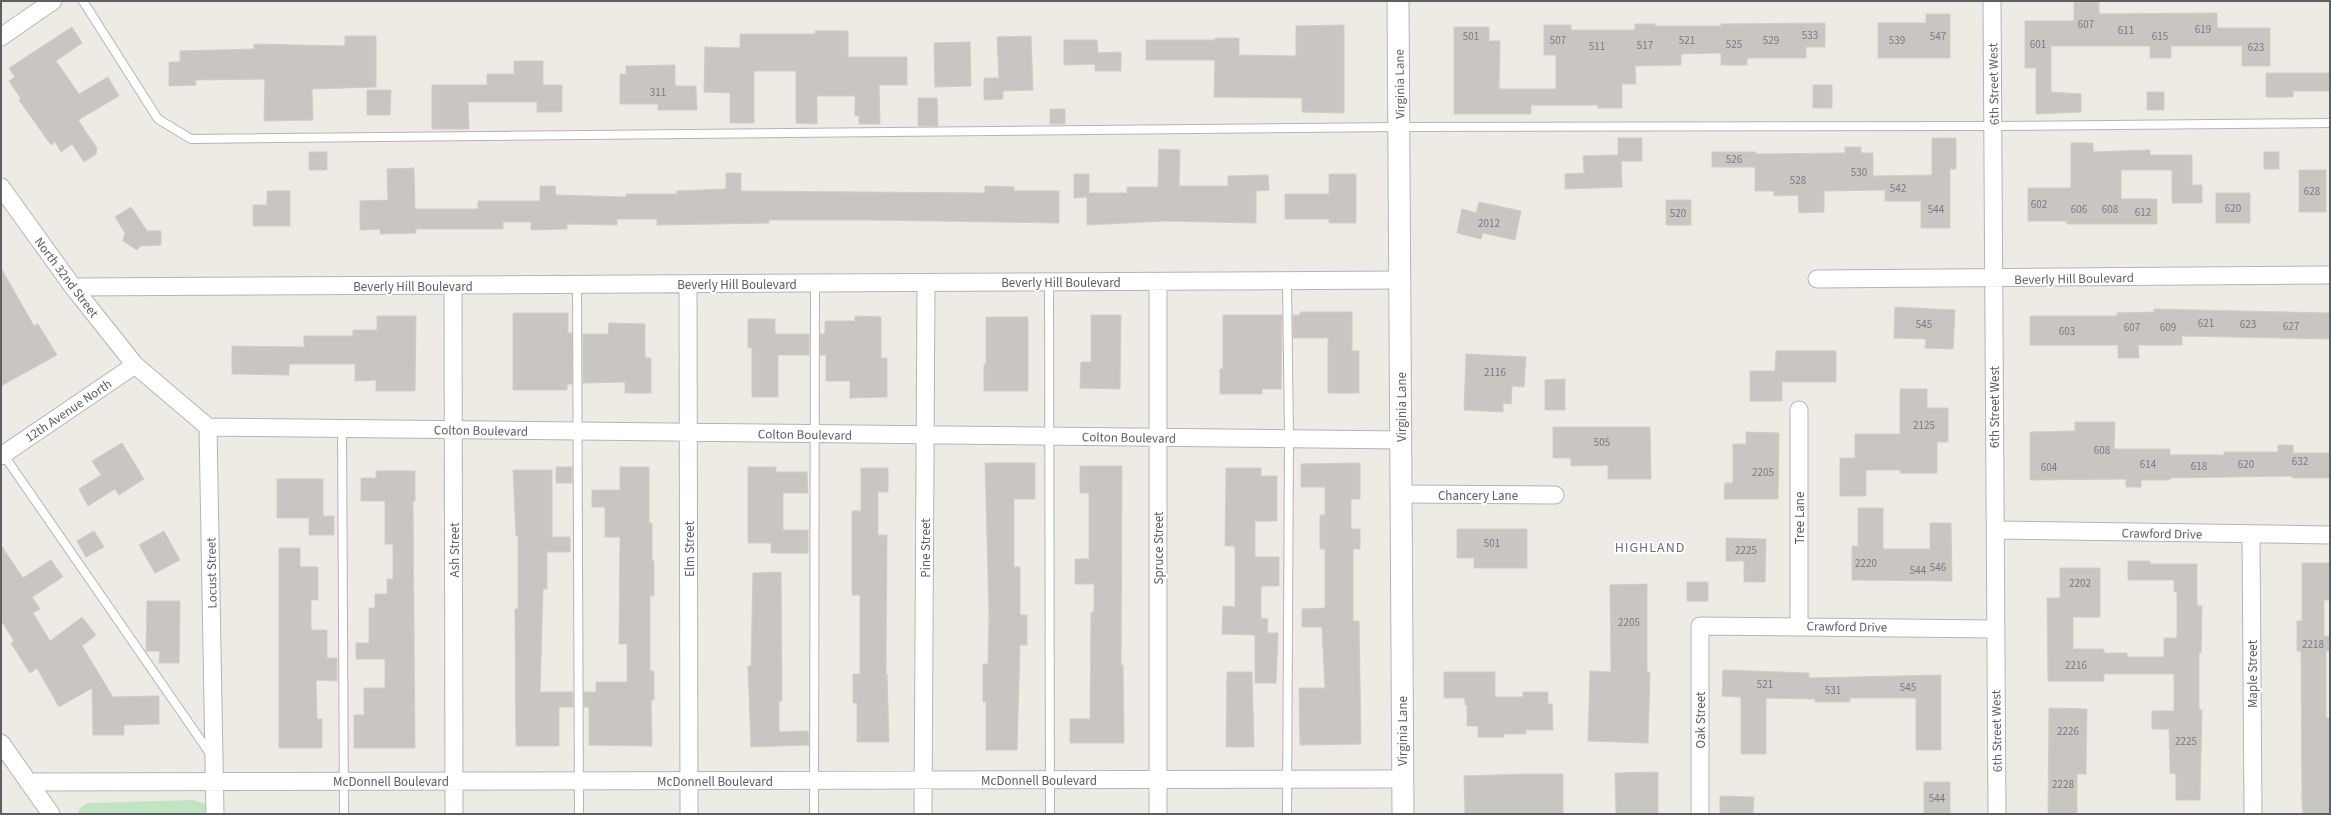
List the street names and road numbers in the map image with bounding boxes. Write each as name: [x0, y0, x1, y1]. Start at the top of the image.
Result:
street label: 6th Street West: [1984, 42, 2004, 125]
street label: Virginia Lane: [1390, 49, 1410, 119]
street label: North 32nd Street: [30, 234, 103, 322]
street label: Beverly Hill Boulevard: [2014, 269, 2134, 289]
street label: Beverly Hill Boulevard: [1001, 274, 1121, 292]
street label: Beverly Hill Boulevard: [677, 276, 797, 294]
street label: Beverly Hill Boulevard: [353, 278, 473, 296]
street label: 6th Street West: [1986, 365, 2004, 448]
street label: Virginia Lane: [1393, 372, 1411, 442]
street label: 12th Avenue North: [22, 375, 115, 447]
street label: Colton Boulevard: [434, 421, 528, 441]
street label: Colton Boulevard: [758, 425, 852, 445]
street label: Colton Boulevard: [1082, 428, 1176, 448]
street label: Chancery Lane: [1438, 487, 1518, 505]
street label: Tree Lane: [1791, 492, 1809, 544]
street label: Spruce Street: [1150, 511, 1168, 585]
street label: Pine Street: [917, 518, 935, 578]
street label: Elm Street: [681, 520, 699, 577]
street label: Ash Street: [446, 522, 464, 578]
street label: Crawford Drive: [2122, 524, 2202, 544]
street label: Locust Street: [202, 537, 222, 609]
street label: Crawford Drive: [1807, 617, 1887, 637]
street label: Maple Street: [2244, 639, 2262, 708]
street label: 6th Street West: [1987, 689, 2007, 772]
street label: Oak Street: [1692, 691, 1710, 748]
street label: Virginia Lane: [1394, 696, 1412, 766]
street label: McDonnell Boulevard: [981, 772, 1097, 790]
street label: McDonnell Boulevard: [333, 773, 449, 791]
street label: McDonnell Boulevard: [657, 773, 773, 791]

